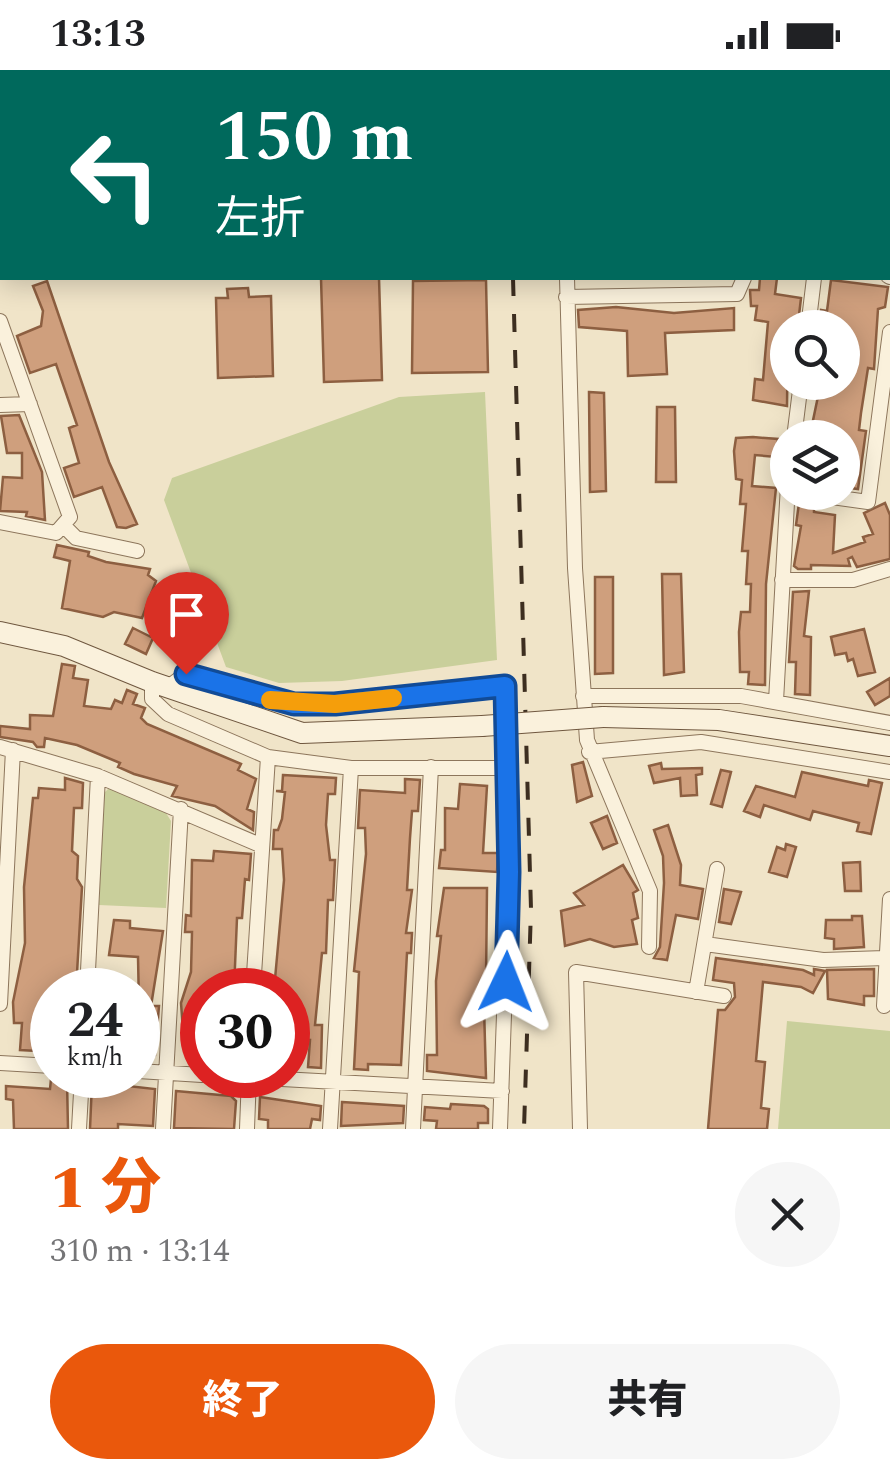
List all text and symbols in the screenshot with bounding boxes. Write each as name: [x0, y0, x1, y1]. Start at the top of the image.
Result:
text: 13:13: [50, 6, 145, 64]
text: 150 m: [215, 85, 413, 191]
icon: left: [50, 110, 180, 240]
text: 左折: [215, 185, 305, 254]
map controls: [770, 310, 860, 510]
button: search: [770, 310, 860, 400]
button: layers: [770, 420, 860, 510]
pin: [144, 572, 229, 675]
icon: arrive: [159, 587, 214, 642]
position arrow: [454, 930, 558, 1034]
speed limit sign: 30: [180, 968, 310, 1098]
text: 24: [67, 983, 123, 1059]
text: km/h: [67, 1039, 123, 1077]
text: 1 分: [50, 1143, 161, 1235]
button: close: [735, 1162, 840, 1267]
text: 310 m · 13:14: [50, 1227, 230, 1276]
button: 終了: [50, 1344, 435, 1459]
button: 共有: [455, 1344, 840, 1459]

